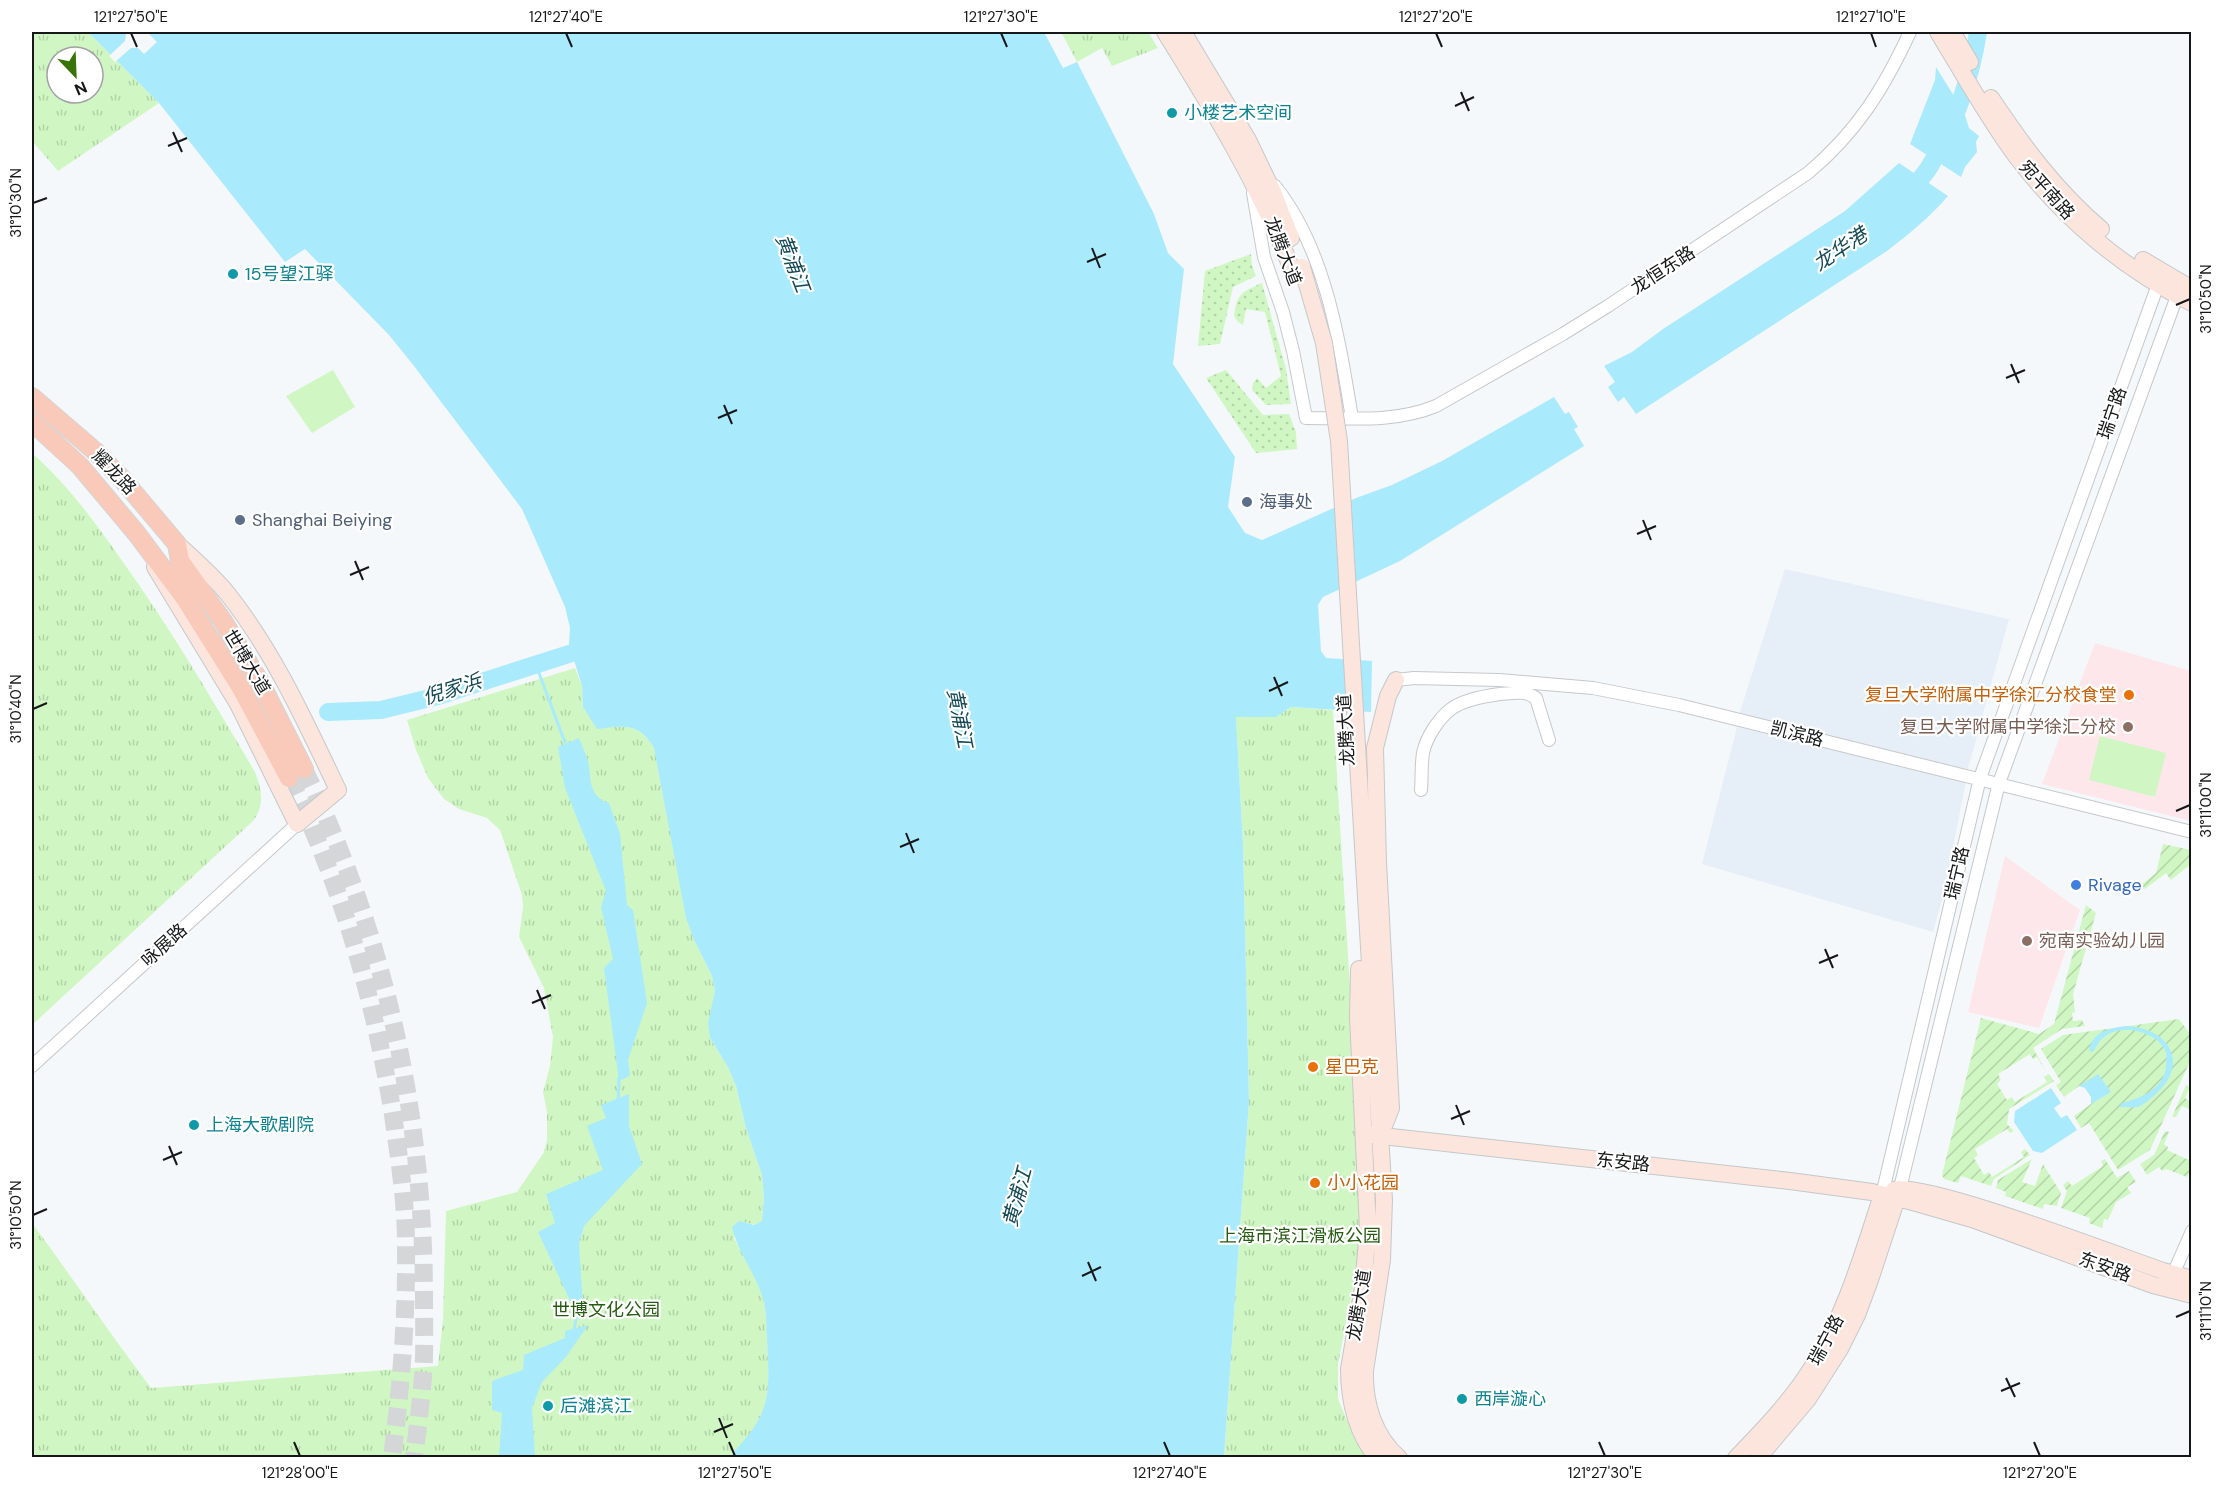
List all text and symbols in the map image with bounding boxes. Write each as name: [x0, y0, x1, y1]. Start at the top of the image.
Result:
text: 121°27'50"E: [94, 7, 168, 27]
text: 121°27'40"E: [529, 7, 603, 27]
text: 121°27'30"E: [964, 7, 1038, 27]
text: 121°27'20"E: [1399, 7, 1473, 27]
text: 121°27'10"E: [1836, 7, 1906, 27]
north arrow: [45, 45, 105, 105]
text: N: [71, 76, 90, 100]
place label: 小楼艺术空间: [1184, 101, 1292, 125]
marker: 小楼艺术空间: [1165, 106, 1179, 120]
street label: 宛平南路: [2014, 155, 2080, 225]
text: 31°10'30"N: [6, 168, 26, 238]
street label: 龙腾大道: [1259, 213, 1307, 289]
water label: 龙华港: [1808, 220, 1875, 277]
water label: 黄浦江: [770, 230, 817, 298]
street label: 龙恒东路: [1626, 240, 1700, 300]
place label: 15号望江驿: [245, 262, 334, 286]
text: 31°10'50"N: [2196, 264, 2216, 334]
marker: 15号望江驿: [226, 267, 240, 281]
street label: 瑞宁路: [2092, 384, 2132, 442]
street label: 耀龙路: [87, 444, 141, 500]
place label: 海事处: [1259, 490, 1313, 514]
marker: 海事处: [1240, 495, 1254, 509]
place label: Shanghai Beiying: [252, 508, 392, 532]
marker: Shanghai Beiying: [233, 513, 247, 527]
street label: 世博大道: [218, 625, 276, 699]
water label: 倪家浜: [420, 667, 486, 710]
text: 31°10'40"N: [6, 674, 26, 744]
place label: 复旦大学附属中学徐汇分校食堂: [1865, 683, 2117, 707]
water label: 黄浦江: [942, 686, 979, 752]
marker: 复旦大学附属中学徐汇分校食堂: [2122, 688, 2136, 702]
street label: 龙腾大道: [1332, 693, 1360, 767]
place label: 复旦大学附属中学徐汇分校: [1900, 715, 2116, 739]
street label: 凯滨路: [1768, 716, 1826, 752]
marker: 复旦大学附属中学徐汇分校: [2121, 720, 2135, 734]
text: 31°11'00"N: [2196, 772, 2216, 838]
street label: 瑞宁路: [1939, 844, 1975, 902]
place label: Rivage: [2088, 873, 2142, 897]
marker: Rivage: [2069, 878, 2083, 892]
street label: 咏展路: [136, 918, 192, 972]
place label: 宛南实验幼儿园: [2039, 929, 2165, 953]
marker: 宛南实验幼儿园: [2020, 934, 2034, 948]
place label: 星巴克: [1325, 1055, 1379, 1079]
marker: 星巴克: [1306, 1060, 1320, 1074]
place label: 上海大歌剧院: [206, 1113, 314, 1137]
marker: 上海大歌剧院: [187, 1118, 201, 1132]
street label: 东安路: [1595, 1147, 1651, 1177]
water label: 黄浦江: [997, 1163, 1038, 1229]
place label: 小小花园: [1327, 1171, 1399, 1195]
marker: 小小花园: [1308, 1176, 1322, 1190]
text: 31°10'50"N: [6, 1180, 26, 1250]
park label: 上海市滨江滑板公园: [1219, 1224, 1381, 1248]
street label: 东安路: [2076, 1246, 2134, 1288]
street label: 龙腾大道: [1342, 1268, 1376, 1342]
text: 31°11'10"N: [2196, 1281, 2216, 1341]
park label: 世博文化公园: [552, 1298, 660, 1322]
street label: 瑞宁路: [1803, 1311, 1849, 1369]
place label: 西岸漩心: [1474, 1387, 1546, 1411]
marker: 西岸漩心: [1455, 1392, 1469, 1406]
place label: 后滩滨江: [560, 1394, 632, 1418]
marker: 后滩滨江: [541, 1399, 555, 1413]
text: 121°28'00"E: [262, 1463, 338, 1483]
text: 121°27'50"E: [698, 1463, 772, 1483]
text: 121°27'40"E: [1133, 1463, 1207, 1483]
text: 121°27'30"E: [1568, 1463, 1642, 1483]
text: 121°27'20"E: [2003, 1463, 2077, 1483]

